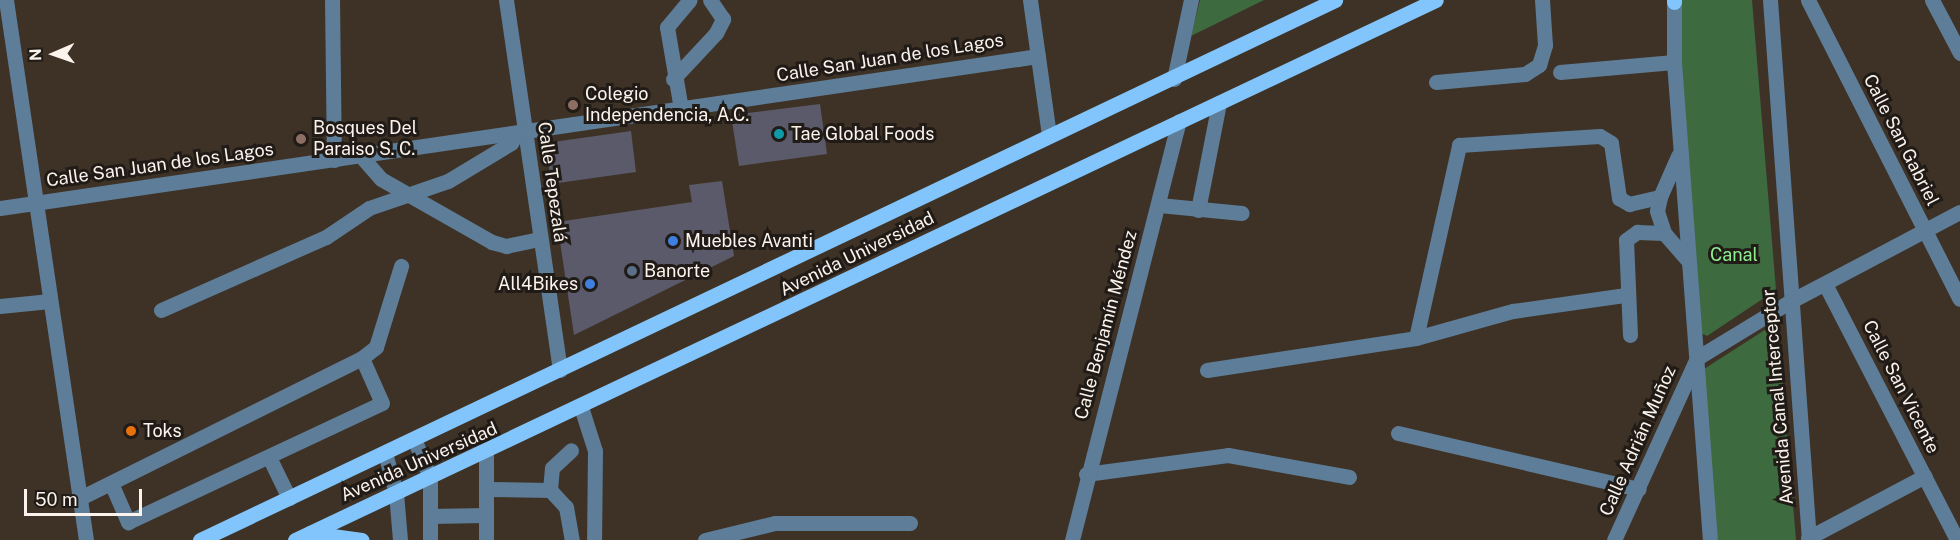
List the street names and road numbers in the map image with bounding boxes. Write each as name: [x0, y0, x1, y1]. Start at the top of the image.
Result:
street label: Calle San Juan de los Lagos: [775, 29, 1005, 87]
street label: Calle San Gabriel: [1859, 71, 1943, 209]
street label: Calle Tepezalá: [533, 120, 571, 244]
street label: Calle San Juan de los Lagos: [45, 138, 275, 192]
street label: Avenida Universidad: [776, 207, 938, 301]
street label: Calle Benjamín Méndez: [1070, 228, 1142, 422]
street label: Avenida Canal Interceptor: [1758, 288, 1798, 506]
street label: Calle San Vicente: [1858, 317, 1944, 457]
street label: Calle Adrián Muñoz: [1595, 363, 1681, 519]
street label: Avenida Universidad: [337, 418, 501, 506]

